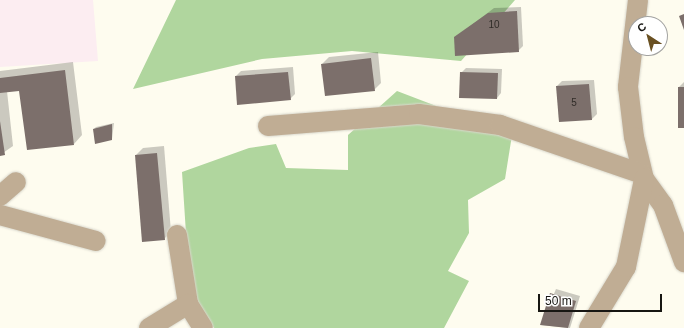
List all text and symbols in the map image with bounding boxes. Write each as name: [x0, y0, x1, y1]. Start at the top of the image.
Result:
north arrow: [628, 16, 668, 56]
house number: 10: [488, 19, 500, 31]
text: С: [635, 20, 648, 34]
house number: 5: [571, 97, 577, 109]
scale bar: [540, 286, 664, 312]
text: 50 m: [545, 294, 572, 308]

